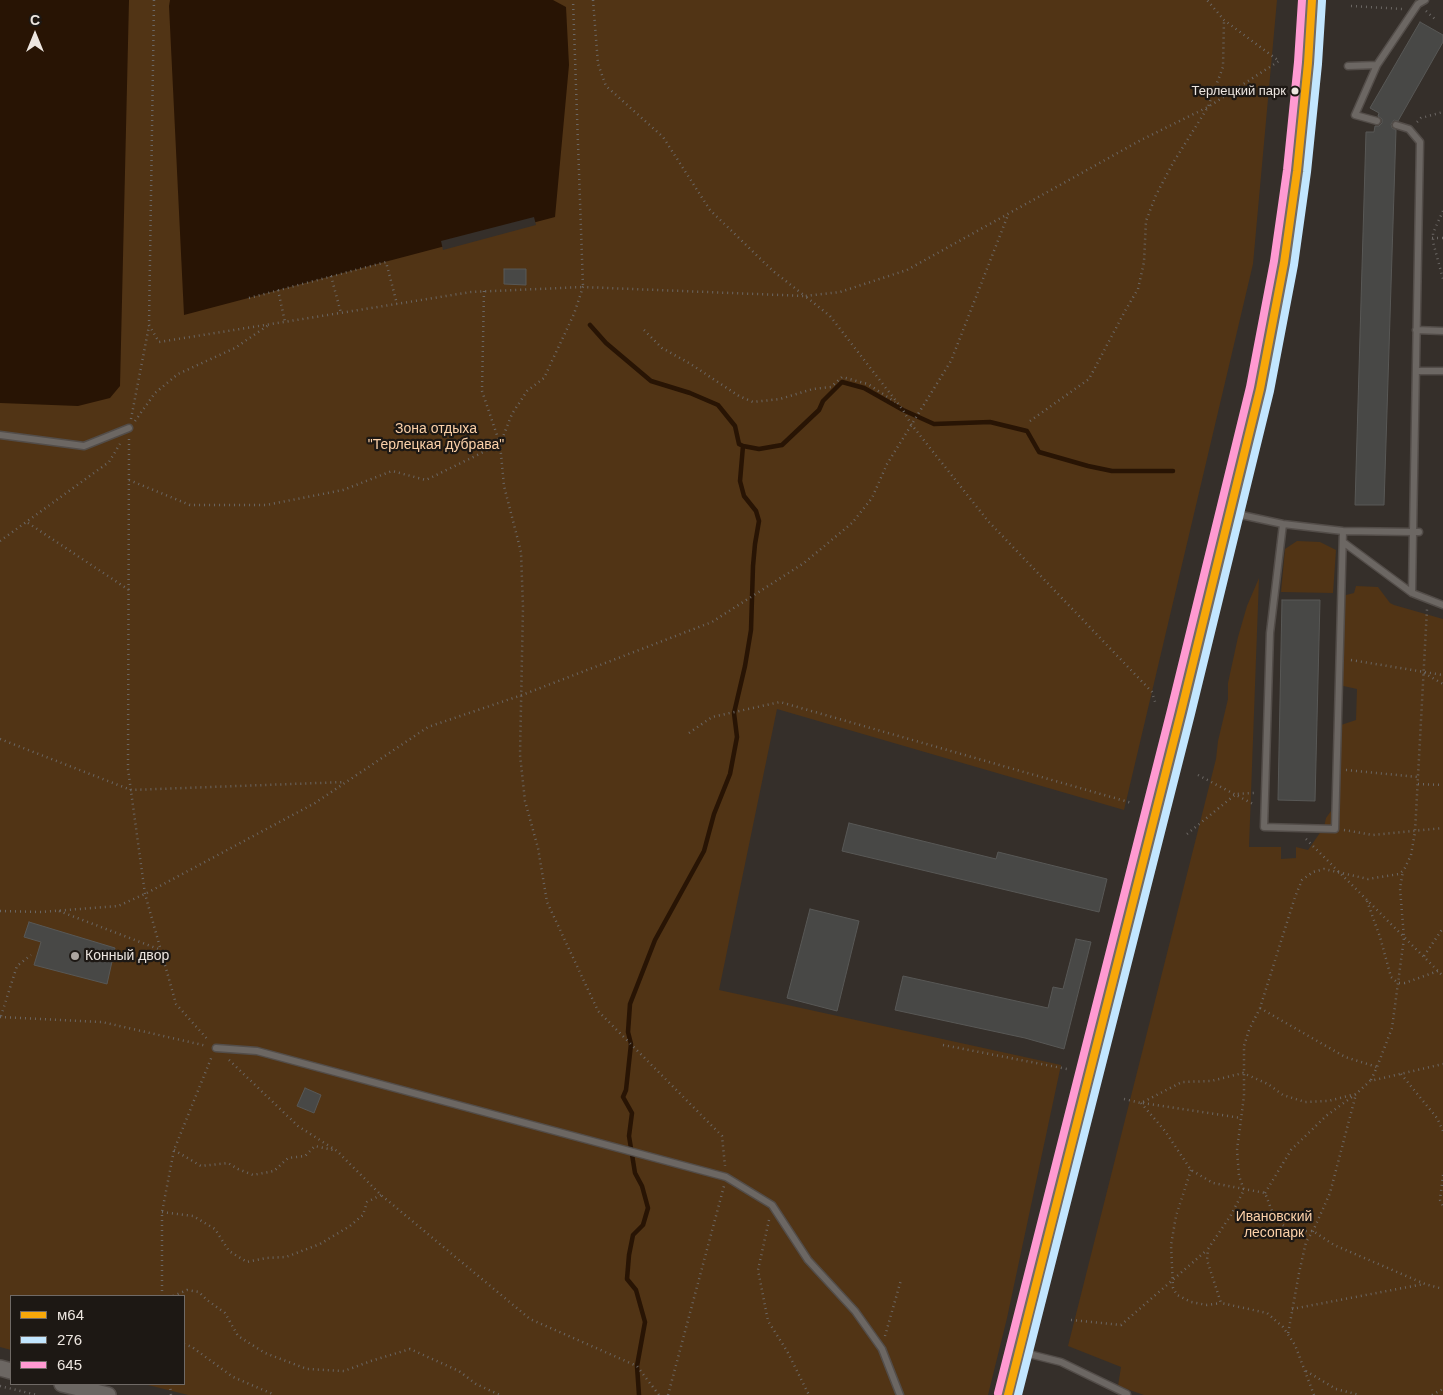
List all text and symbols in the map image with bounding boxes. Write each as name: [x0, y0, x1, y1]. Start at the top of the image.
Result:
north arrow: [10, 10, 60, 60]
text: С: [30, 12, 40, 28]
place label: Терлецкий парк: [1192, 83, 1286, 99]
marker: Терлецкий парк: [1290, 86, 1300, 96]
park label: Зона отдыха "Терлецкая дубрава": [368, 421, 504, 454]
place label: Конный двор: [85, 948, 169, 964]
marker: Конный двор: [69, 950, 81, 962]
park label: Ивановский лесопарк: [1236, 1209, 1312, 1242]
legend: [10, 1295, 185, 1385]
text: м64: [57, 1306, 84, 1323]
text: 276: [57, 1331, 82, 1348]
text: 645: [57, 1356, 82, 1373]

